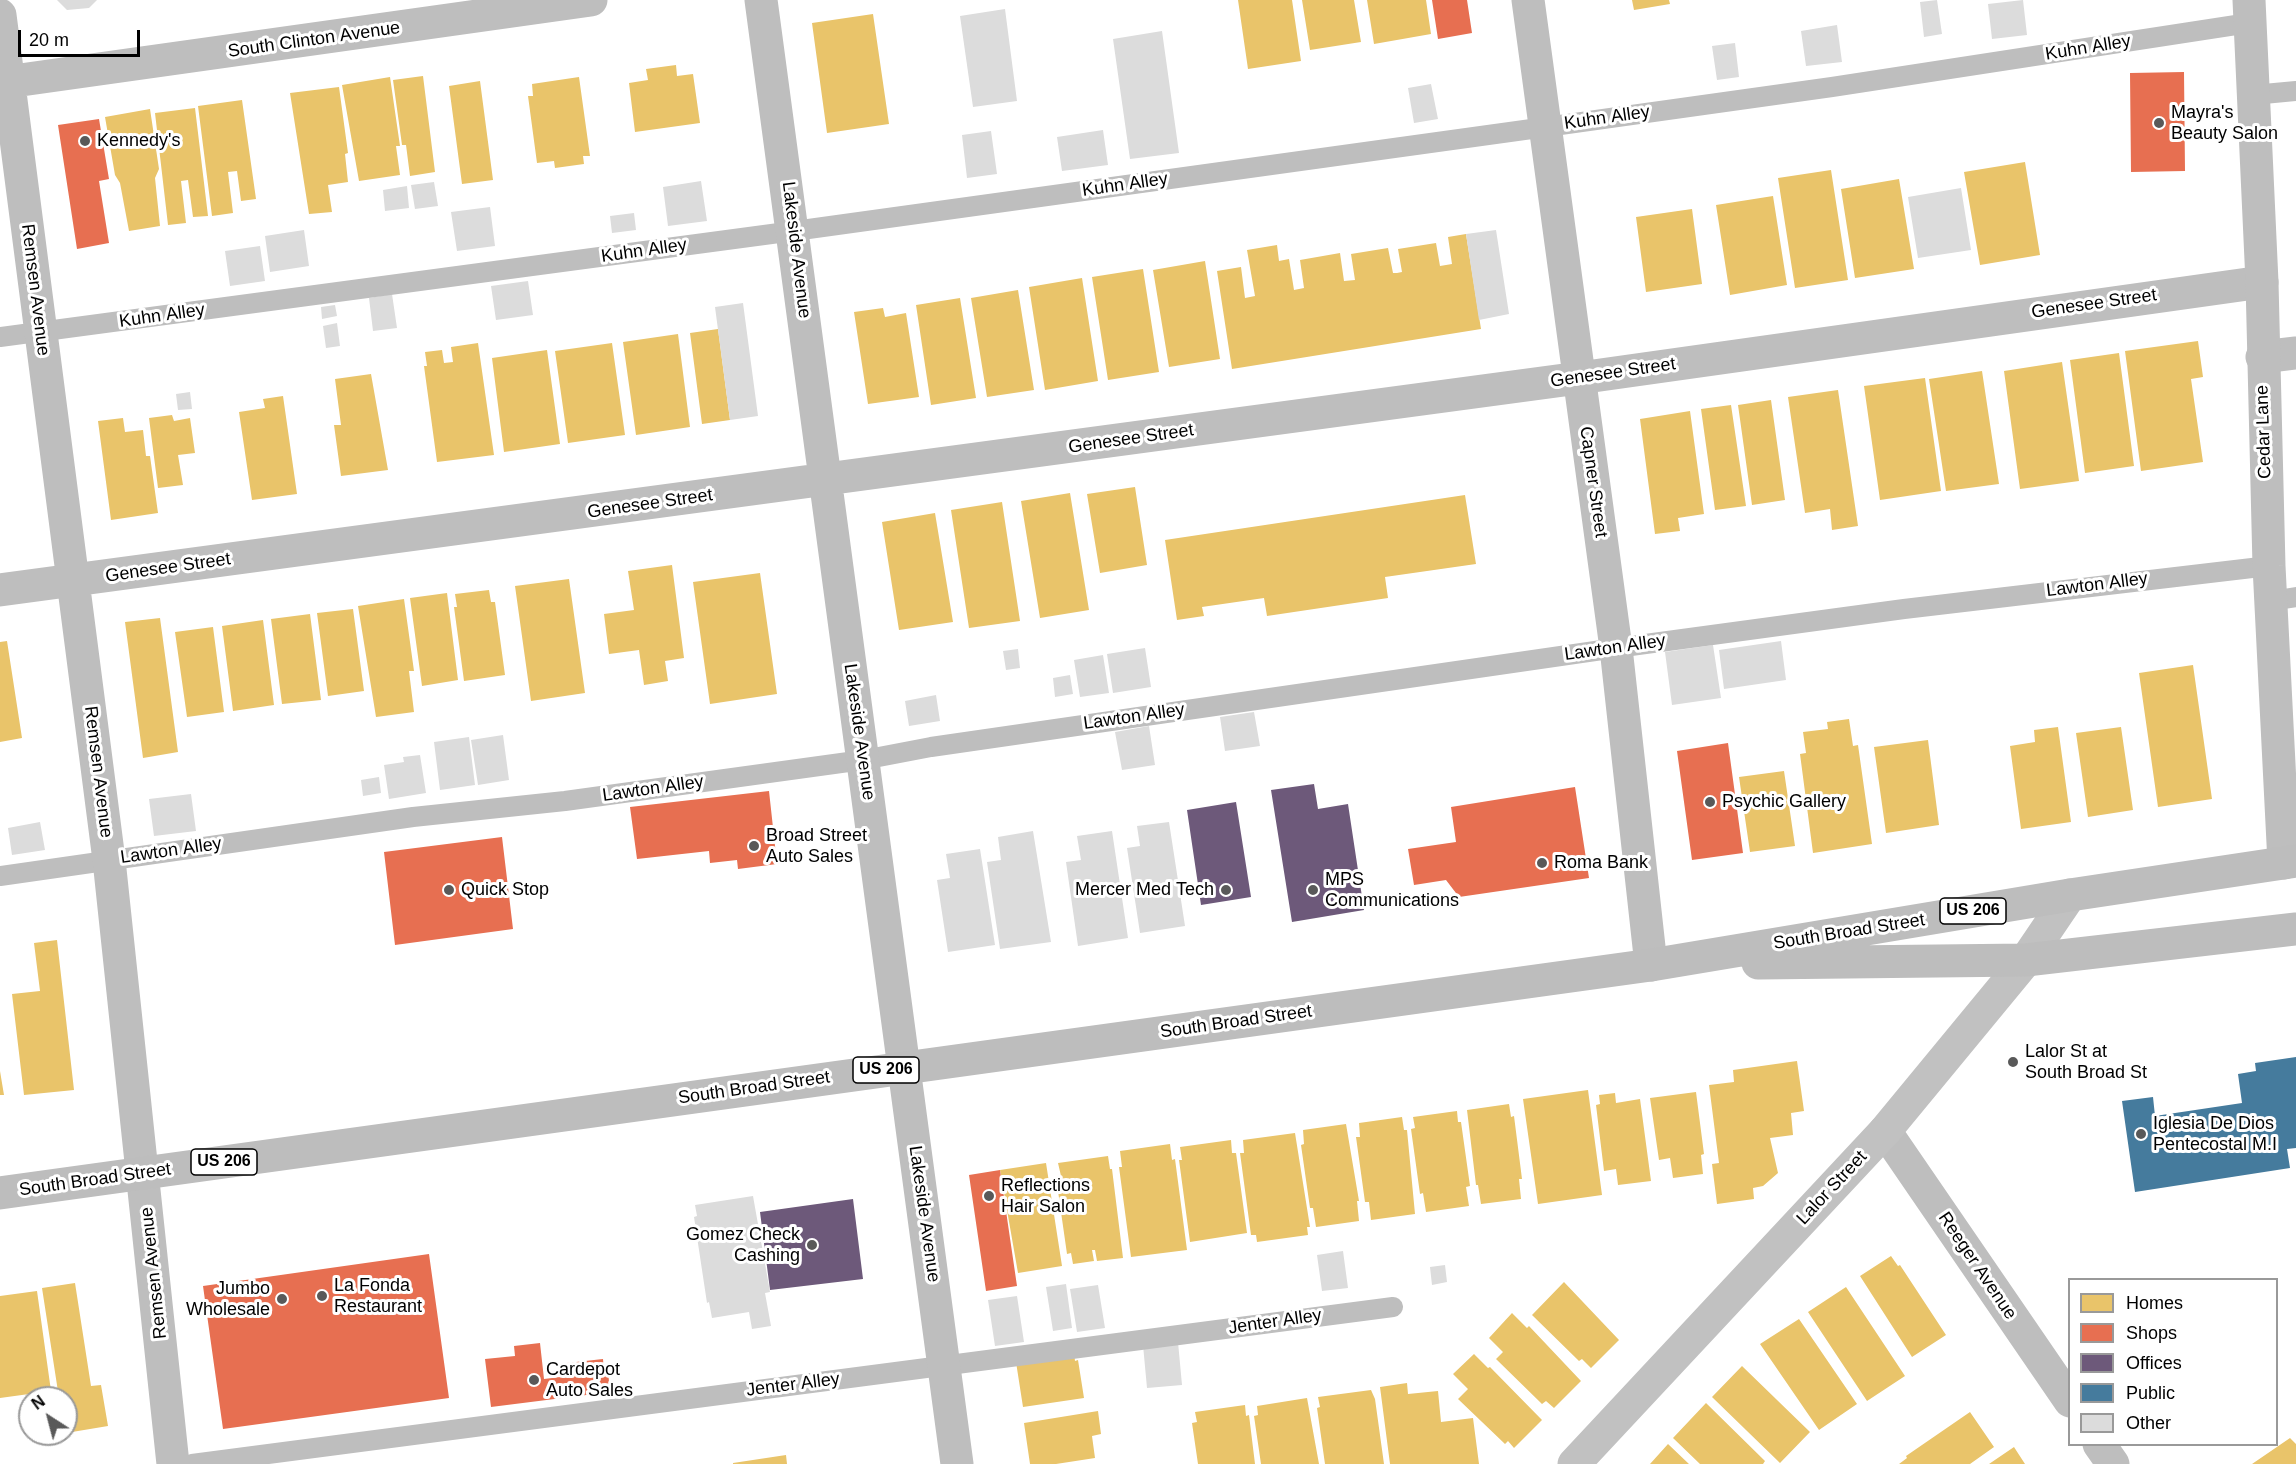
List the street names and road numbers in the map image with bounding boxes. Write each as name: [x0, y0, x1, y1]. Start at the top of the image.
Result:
street label: South Clinton Avenue: [226, 17, 402, 63]
street label: Kuhn Alley: [2044, 31, 2132, 65]
street label: Kuhn Alley: [1563, 101, 1651, 135]
street label: Kuhn Alley: [1081, 168, 1169, 202]
street label: Lakeside Avenue: [777, 180, 815, 320]
street label: Remsen Avenue: [16, 223, 54, 357]
street label: Kuhn Alley: [600, 234, 688, 268]
street label: Genesee Street: [2030, 285, 2158, 323]
street label: Kuhn Alley: [118, 299, 206, 333]
street label: Genesee Street: [1549, 354, 1677, 392]
street label: Cedar Lane: [2252, 385, 2276, 479]
street label: Genesee Street: [1067, 420, 1195, 458]
street label: Capner Street: [1575, 425, 1611, 539]
street label: Genesee Street: [586, 485, 714, 523]
street label: Genesee Street: [104, 549, 232, 587]
street label: Lawton Alley: [2045, 568, 2149, 602]
street label: Lawton Alley: [1563, 630, 1667, 666]
street label: Lakeside Avenue: [839, 662, 879, 802]
street label: Lawton Alley: [1082, 699, 1186, 735]
street label: Remsen Avenue: [79, 705, 117, 839]
street label: Lawton Alley: [601, 771, 705, 807]
street label: Lawton Alley: [119, 833, 223, 869]
road number: US 206: [1940, 898, 2006, 924]
street label: South Broad Street: [1772, 909, 1926, 955]
street label: South Broad Street: [1159, 1001, 1313, 1043]
road number: US 206: [853, 1057, 919, 1083]
street label: South Broad Street: [677, 1067, 831, 1109]
street label: Lakeside Avenue: [904, 1144, 944, 1284]
street label: Lalor Street: [1792, 1147, 1872, 1229]
road number: US 206: [191, 1149, 257, 1175]
street label: South Broad Street: [18, 1159, 172, 1201]
street label: Remsen Avenue: [136, 1206, 172, 1340]
street label: Reeger Avenue: [1933, 1208, 2021, 1324]
street label: Jenter Alley: [1227, 1305, 1323, 1339]
street label: Jenter Alley: [745, 1369, 841, 1401]

